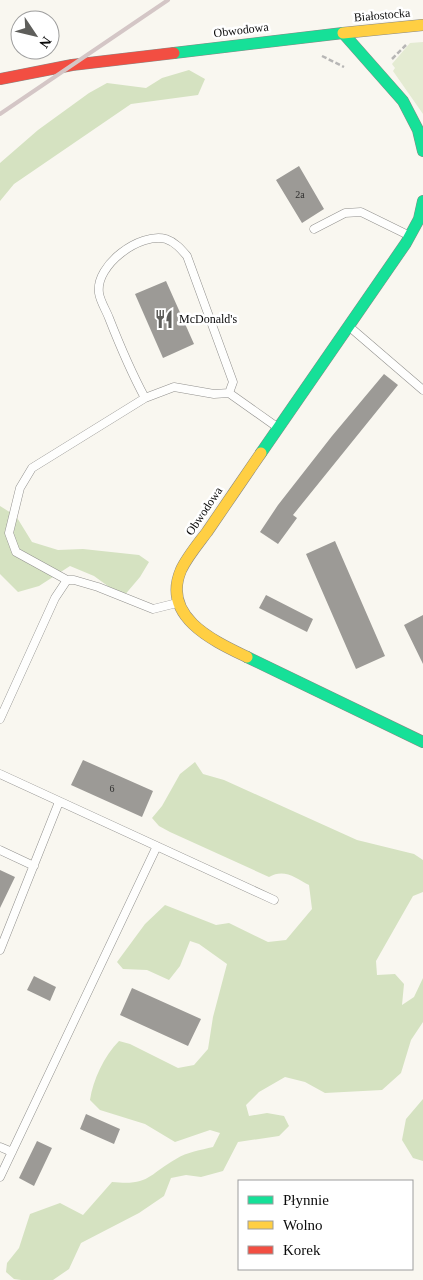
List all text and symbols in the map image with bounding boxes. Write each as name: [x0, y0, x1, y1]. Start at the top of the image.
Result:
street label: Białostocka: [353, 5, 411, 24]
north arrow: [10, 10, 60, 60]
street label: Obwodowa: [213, 20, 270, 40]
text: N: [36, 34, 54, 51]
house number: 2a: [295, 189, 305, 200]
restaurant icon: McDonald's: [153, 308, 175, 330]
place label: McDonald's: [179, 312, 237, 326]
street label: Obwodowa: [183, 484, 226, 538]
house number: 6: [110, 783, 115, 794]
legend: [238, 1180, 413, 1270]
text: Płynnie: [283, 1192, 329, 1208]
text: Wolno: [283, 1217, 323, 1233]
text: Korek: [283, 1242, 321, 1258]

